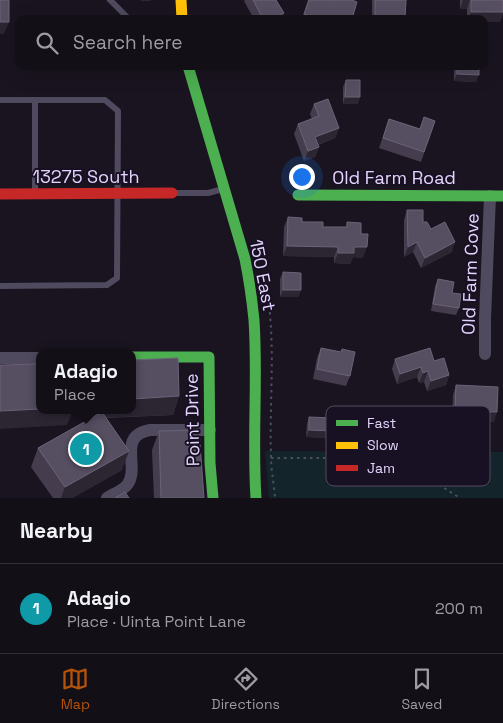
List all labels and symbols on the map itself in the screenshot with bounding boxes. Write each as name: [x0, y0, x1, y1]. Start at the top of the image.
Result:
your location: [289, 164, 315, 190]
street label: 13275 South: [32, 165, 140, 188]
street label: Old Farm Road: [332, 166, 456, 189]
street label: Old Farm Cove: [456, 213, 484, 335]
street label: 150 East: [245, 237, 281, 313]
street label: Point Drive: [180, 373, 204, 467]
legend: [326, 406, 490, 486]
text: Fast: [367, 414, 396, 432]
pin: 1: [70, 430, 102, 468]
text: Slow: [367, 436, 399, 454]
text: Jam: [367, 459, 395, 477]

